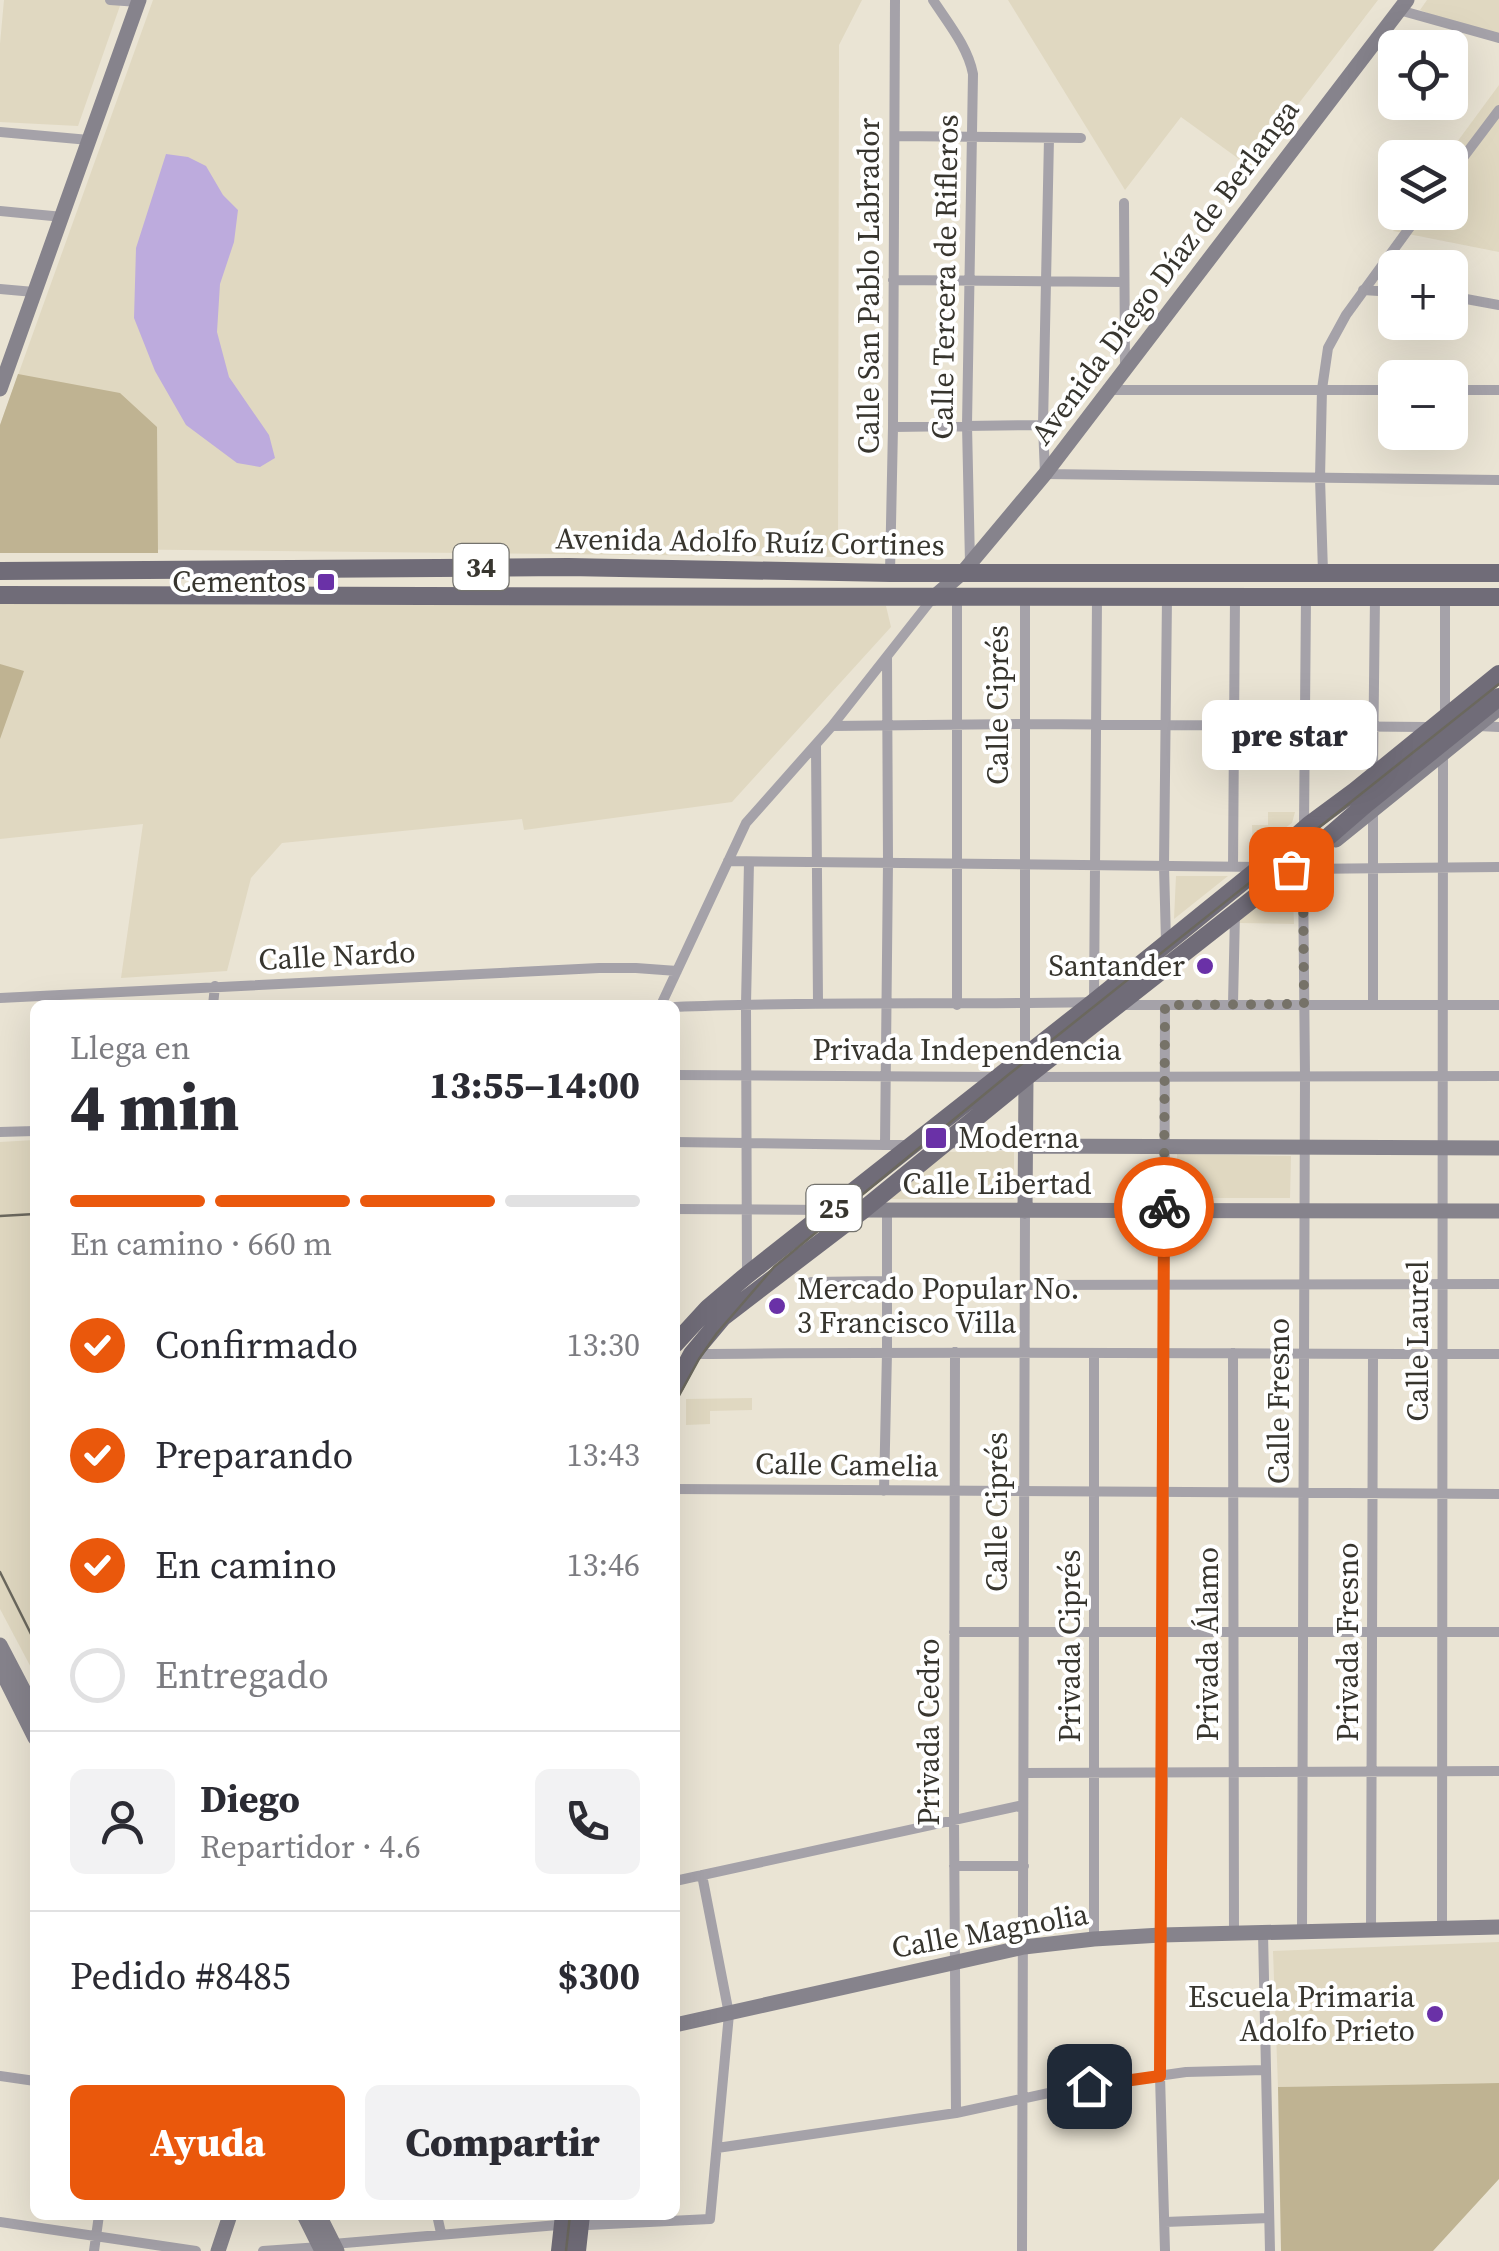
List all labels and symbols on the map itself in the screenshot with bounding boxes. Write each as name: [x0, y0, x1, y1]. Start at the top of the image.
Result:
street label: Avenida Diego Díaz de Berlanga: [1021, 90, 1309, 453]
street label: Calle Tercera de Rifleros: [921, 114, 968, 440]
street label: Calle San Pablo Labrador: [848, 117, 889, 454]
street label: Avenida Adolfo Ruíz Cortines: [555, 518, 945, 565]
road number: 34: [454, 544, 508, 590]
place label: Cementos: [172, 561, 306, 602]
marker: Cementos: [315, 571, 337, 593]
street label: Calle Ciprés: [977, 625, 1018, 785]
callout: pre star: [1204, 699, 1378, 769]
pin: [1249, 827, 1334, 912]
street label: Calle Nardo: [257, 931, 416, 980]
place label: Santander: [1048, 945, 1185, 986]
marker: Santander: [1194, 955, 1216, 977]
street label: Privada Independencia: [812, 1029, 1122, 1070]
place label: Moderna: [958, 1117, 1080, 1158]
marker: Moderna: [923, 1125, 949, 1151]
courier: [1114, 1157, 1214, 1257]
street label: Calle Libertad: [902, 1163, 1092, 1204]
road number: 25: [806, 1185, 862, 1231]
street label: Calle Laurel: [1397, 1260, 1438, 1422]
place label: Mercado Popular No. 3 Francisco Villa: [797, 1268, 1079, 1343]
marker: Mercado Popular No. 3 Francisco Villa: [766, 1295, 788, 1317]
street label: Calle Fresno: [1258, 1318, 1299, 1484]
street label: Calle Ciprés: [976, 1432, 1017, 1592]
street label: Calle Camelia: [755, 1442, 940, 1487]
street label: Privada Fresno: [1327, 1542, 1368, 1742]
street label: Privada Álamo: [1187, 1547, 1228, 1741]
street label: Privada Ciprés: [1049, 1549, 1090, 1743]
street label: Privada Cedro: [908, 1638, 949, 1826]
street label: Calle Magnolia: [888, 1893, 1092, 1968]
place label: Escuela Primaria Adolfo Prieto: [1188, 1976, 1416, 2051]
marker: Escuela Primaria Adolfo Prieto: [1424, 2003, 1446, 2025]
pin: [1047, 2044, 1132, 2129]

